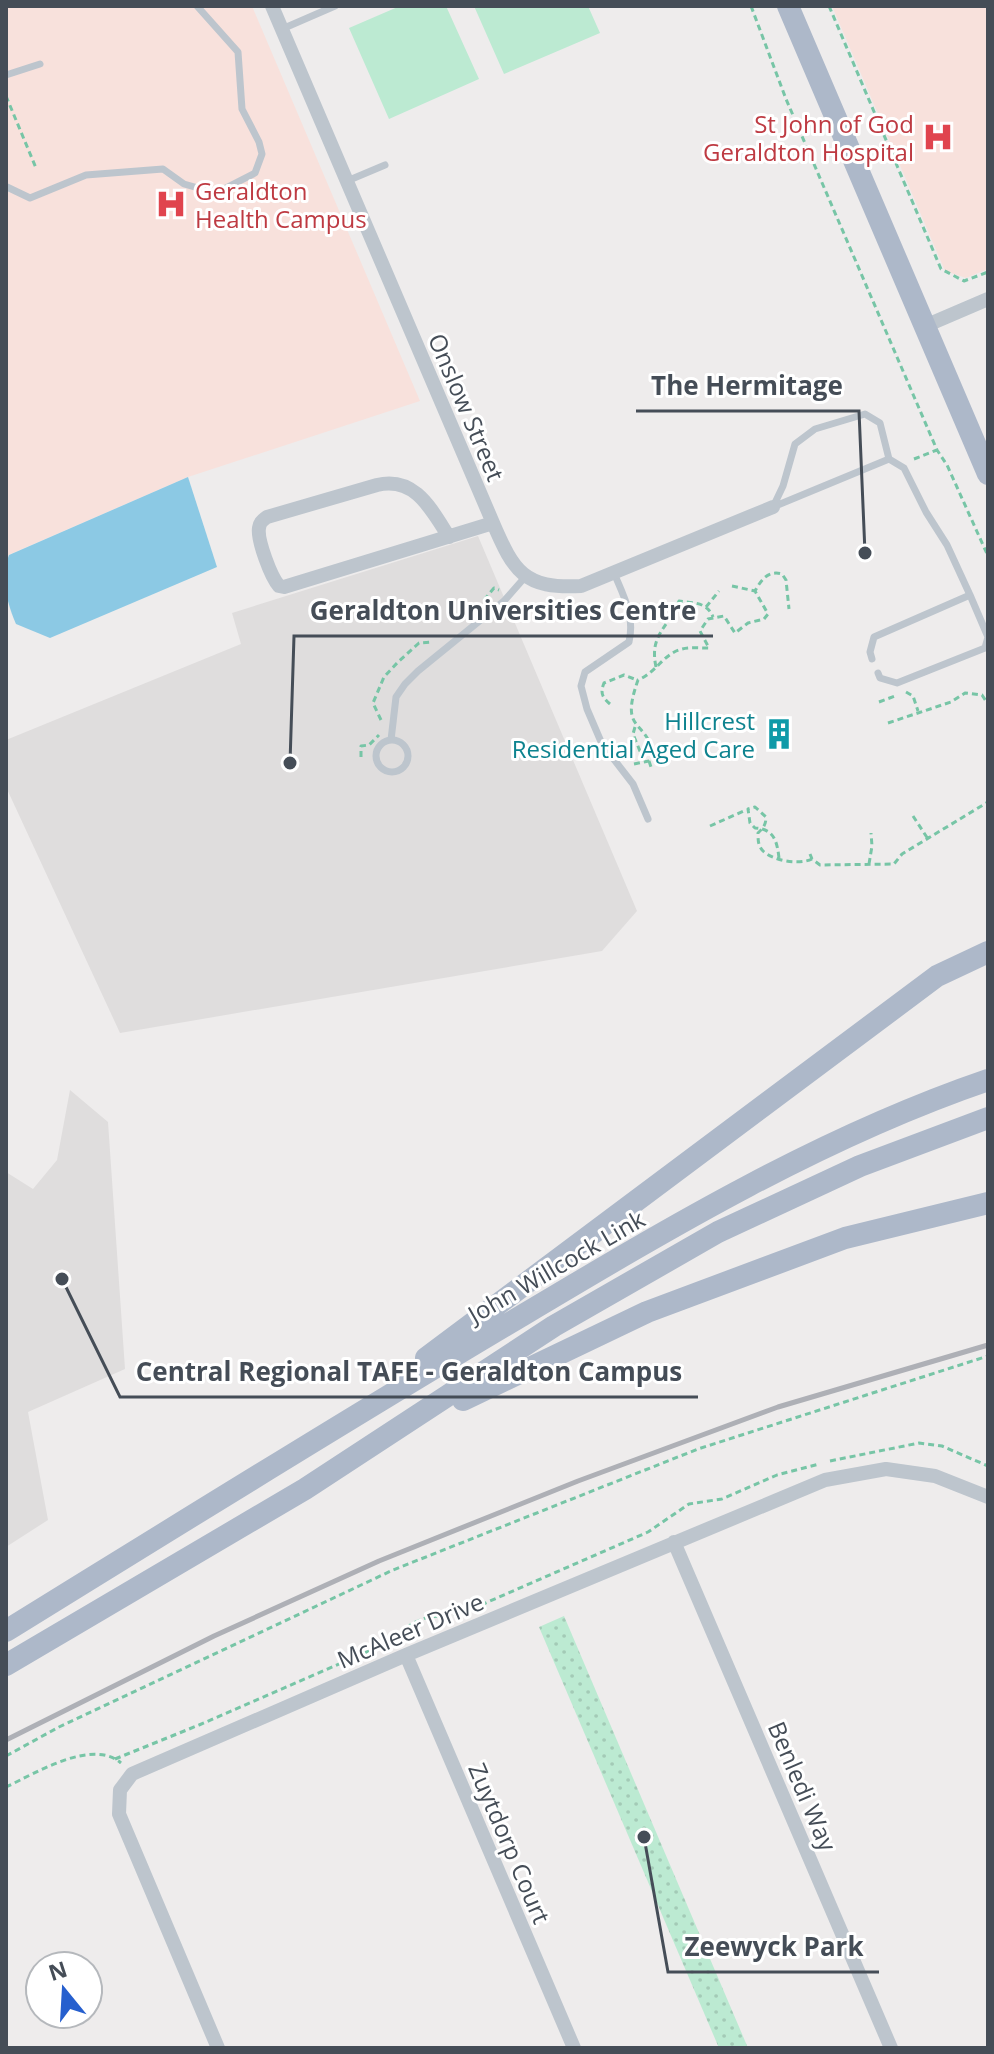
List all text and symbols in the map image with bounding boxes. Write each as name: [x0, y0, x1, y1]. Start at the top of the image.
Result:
place label: St John of God Geraldton Hospital: [703, 107, 914, 168]
hospital icon: St John of God Geraldton Hospital: [921, 120, 955, 154]
place label: Geraldton Health Campus: [195, 174, 367, 235]
hospital icon: Geraldton Health Campus: [154, 187, 188, 221]
street label: Onslow Street: [421, 328, 513, 486]
callout: The Hermitage: [636, 361, 859, 411]
text: The Hermitage: [651, 367, 843, 403]
callout: Geraldton Universities Centre: [294, 586, 713, 636]
text: Geraldton Universities Centre: [310, 592, 696, 628]
place label: Hillcrest Residential Aged Care: [512, 704, 755, 765]
building icon: Hillcrest Residential Aged Care: [762, 717, 796, 751]
street label: John Willcock Link: [460, 1202, 651, 1331]
callout: Central Regional TAFE - Geraldton Campus: [120, 1347, 698, 1397]
text: Central Regional TAFE - Geraldton Campus: [136, 1353, 682, 1389]
street label: McAleer Drive: [332, 1584, 488, 1676]
street label: Benledi Way: [761, 1716, 845, 1857]
street label: Zuytdorp Court: [461, 1758, 559, 1928]
callout: Zeewyck Park: [668, 1922, 879, 1972]
text: Zeewyck Park: [684, 1928, 864, 1964]
north arrow: [24, 1950, 104, 2030]
text: N: [44, 1953, 71, 1987]

